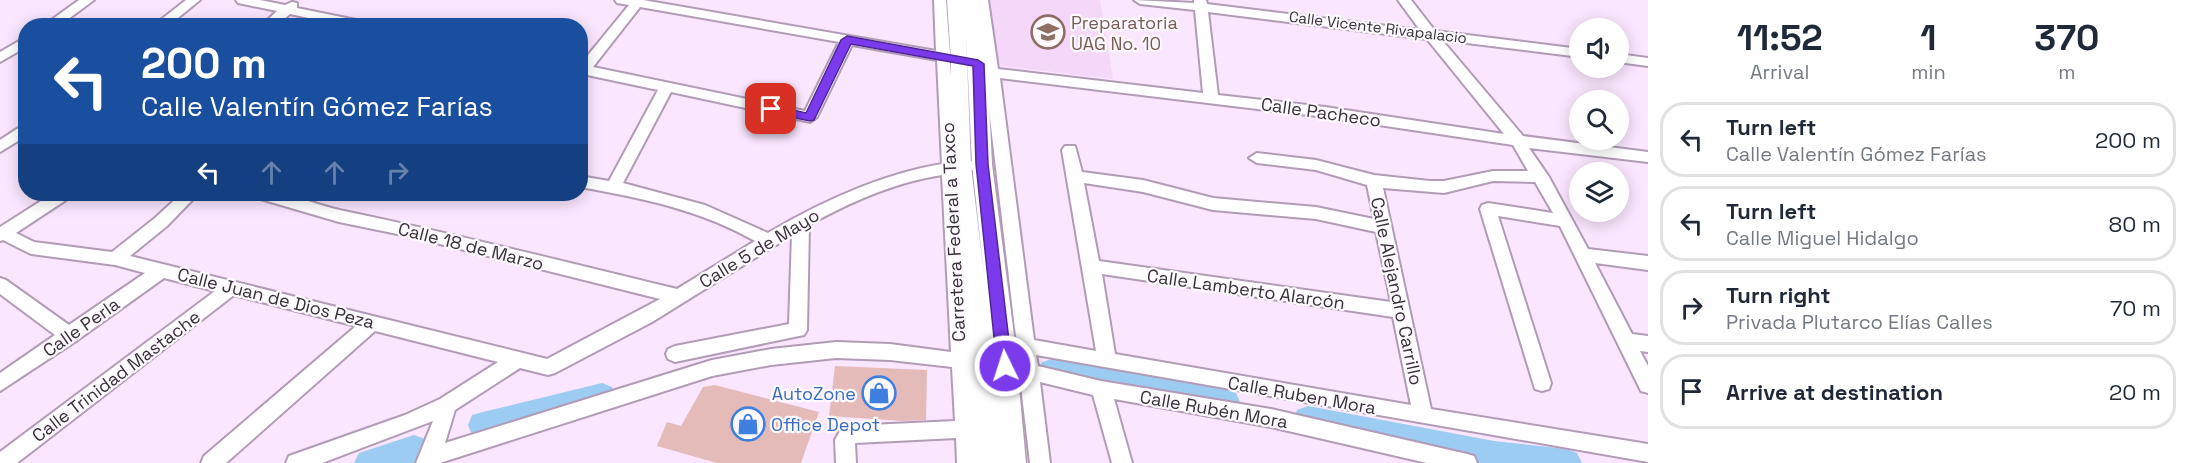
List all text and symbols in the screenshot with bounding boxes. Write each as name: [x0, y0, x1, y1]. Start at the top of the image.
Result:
street label: Calle Vicente Rivapalacio: [1288, 7, 1468, 47]
place label: Preparatoria UAG No. 10: [1071, 11, 1178, 55]
school or university icon: Preparatoria UAG No. 10: [1030, 14, 1066, 50]
text: 11:52: [1737, 15, 1823, 61]
text: 1: [1920, 15, 1937, 61]
text: 370: [2034, 15, 2099, 61]
map controls: [1569, 18, 1629, 222]
button: sound: [1569, 18, 1629, 78]
text: 200 m: [141, 37, 267, 90]
icon: left: [42, 42, 120, 120]
text: Arrival: [1750, 59, 1809, 85]
text: min: [1911, 59, 1946, 85]
text: m: [2058, 59, 2075, 85]
pin: [745, 83, 796, 134]
text: Calle Valentín Gómez Farías: [141, 89, 493, 124]
button: search: [1569, 90, 1629, 150]
icon: arrive: [754, 92, 787, 125]
street label: Calle Pacheco: [1259, 92, 1383, 132]
text: Turn left: [1726, 113, 1816, 141]
street label: Carretera Federal a Taxco: [936, 122, 970, 342]
icon: left: [1675, 123, 1708, 156]
text: 200 m: [2095, 126, 2161, 154]
text: Calle Valentín Gómez Farías: [1726, 141, 1987, 167]
icon: left: [192, 156, 225, 189]
icon: ahead: [255, 156, 288, 189]
icon: ahead: [318, 156, 351, 189]
icon: right: [381, 156, 414, 189]
button: layers: [1569, 162, 1629, 222]
street label: Calle Alejandro Carrillo: [1366, 195, 1428, 387]
text: Turn left: [1726, 197, 1816, 225]
street label: Calle 5 de Mayo: [695, 203, 823, 293]
icon: left: [1675, 207, 1708, 240]
text: 80 m: [2109, 210, 2161, 238]
street label: Calle 18 de Marzo: [396, 217, 546, 275]
text: Calle Miguel Hidalgo: [1726, 225, 1919, 251]
street label: Calle Juan de Dios Peza: [175, 262, 377, 334]
street label: Calle Lamberto Alarcón: [1146, 264, 1346, 314]
text: Turn right: [1726, 281, 1831, 309]
icon: right: [1675, 291, 1708, 324]
street label: Calle Perla: [38, 292, 124, 362]
text: 70 m: [2110, 294, 2161, 322]
street label: Calle Trinidad Mastache: [27, 305, 205, 447]
text: Privada Plutarco Elías Calles: [1726, 309, 1993, 335]
position arrow: [973, 334, 1037, 398]
street label: Calle Ruben Mora: [1226, 371, 1378, 419]
shop icon: AutoZone: [861, 375, 897, 411]
icon: arrive: [1675, 375, 1708, 408]
text: Arrive at destination: [1726, 378, 1943, 406]
text: 20 m: [2109, 378, 2161, 406]
place label: AutoZone: [772, 382, 856, 405]
street label: Calle Rubén Mora: [1138, 385, 1290, 433]
shop icon: Office Depot: [730, 406, 766, 442]
place label: Office Depot: [771, 413, 880, 436]

